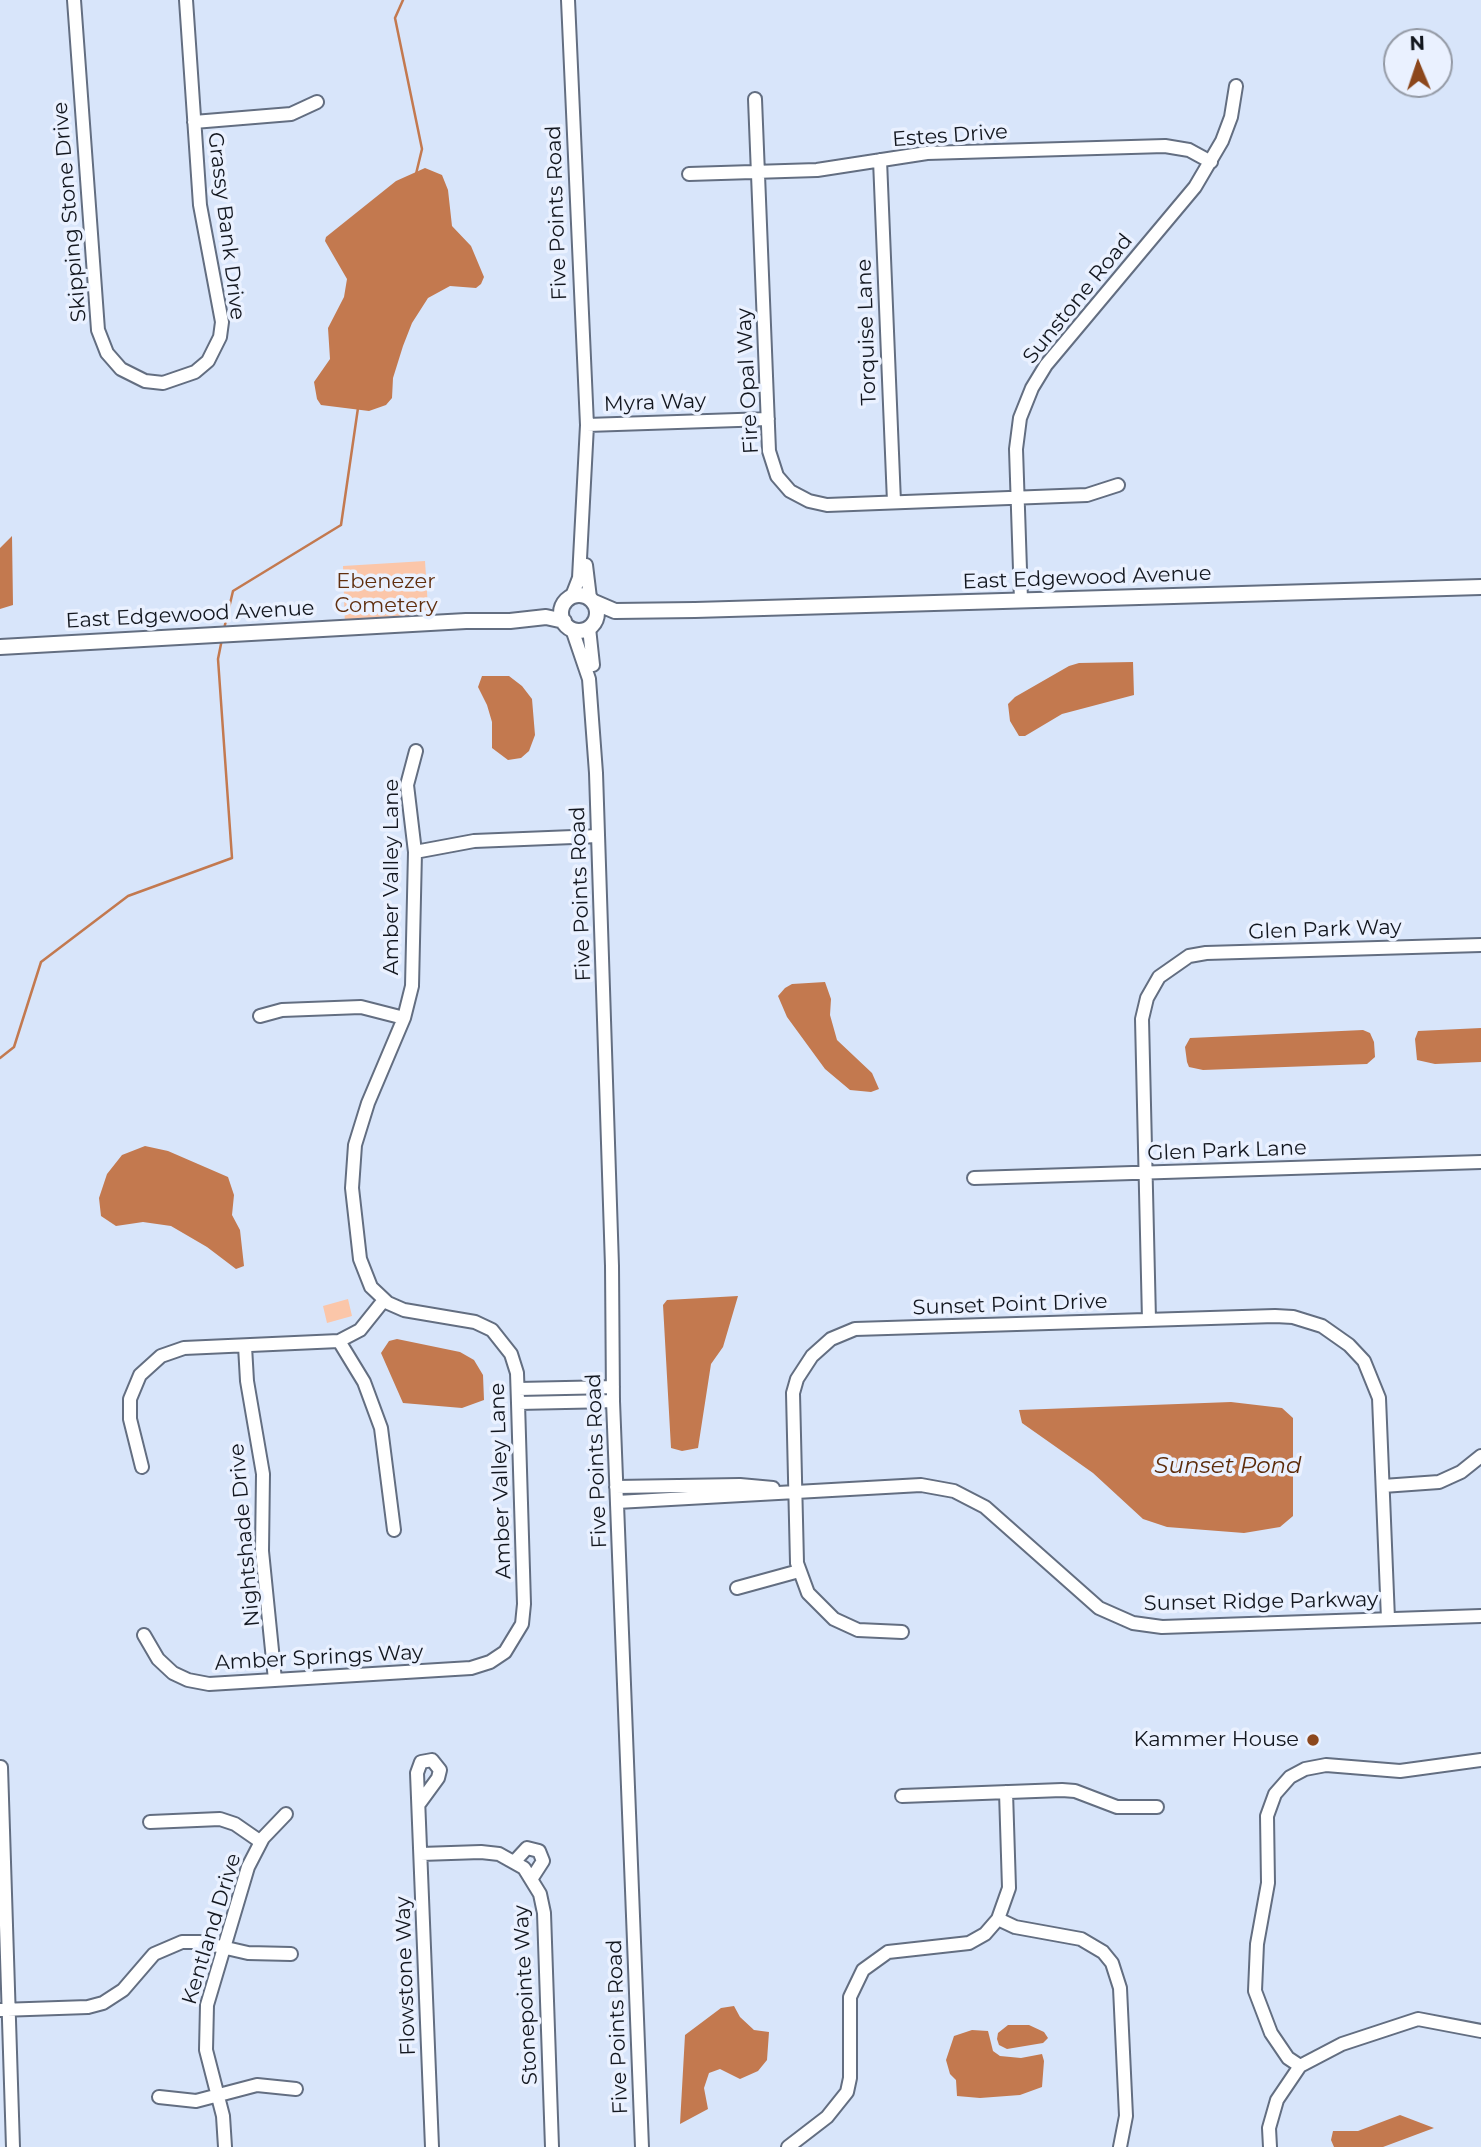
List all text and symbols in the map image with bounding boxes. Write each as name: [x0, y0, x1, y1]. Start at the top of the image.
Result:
north arrow: [1383, 28, 1453, 98]
text: N: [1409, 32, 1425, 55]
street label: Skipping Stone Drive: [48, 101, 92, 323]
street label: Estes Drive: [891, 119, 1009, 153]
street label: Five Points Road: [541, 125, 573, 301]
street label: Grassy Bank Drive: [202, 131, 250, 321]
street label: Sunstone Road: [1018, 229, 1138, 369]
street label: Torquise Lane: [852, 258, 882, 406]
street label: Fire Opal Way: [732, 307, 764, 455]
street label: Myra Way: [603, 389, 707, 417]
street label: East Edgewood Avenue: [962, 561, 1212, 595]
park label: Ebenezer Cometery: [334, 569, 438, 619]
street label: East Edgewood Avenue: [65, 596, 315, 634]
street label: Amber Valley Lane: [379, 779, 405, 975]
street label: Five Points Road: [565, 806, 597, 982]
street label: Glen Park Way: [1248, 915, 1402, 945]
street label: Glen Park Lane: [1147, 1136, 1307, 1166]
street label: Sunset Point Drive: [912, 1289, 1108, 1321]
street label: Five Points Road: [581, 1373, 613, 1549]
street label: Amber Valley Lane: [485, 1382, 517, 1580]
street label: Nightshade Drive: [224, 1442, 266, 1628]
water label: Sunset Pond: [1154, 1452, 1302, 1480]
street label: Sunset Ridge Parkway: [1143, 1587, 1379, 1617]
street label: Amber Springs Way: [214, 1640, 424, 1676]
place label: Kammer House: [1134, 1727, 1299, 1753]
marker: Kammer House: [1305, 1732, 1321, 1748]
street label: Kentland Drive: [177, 1850, 247, 2008]
street label: Flowstone Way: [391, 1896, 421, 2056]
street label: Stonepointe Way: [509, 1904, 543, 2086]
street label: Five Points Road: [602, 1939, 634, 2115]

